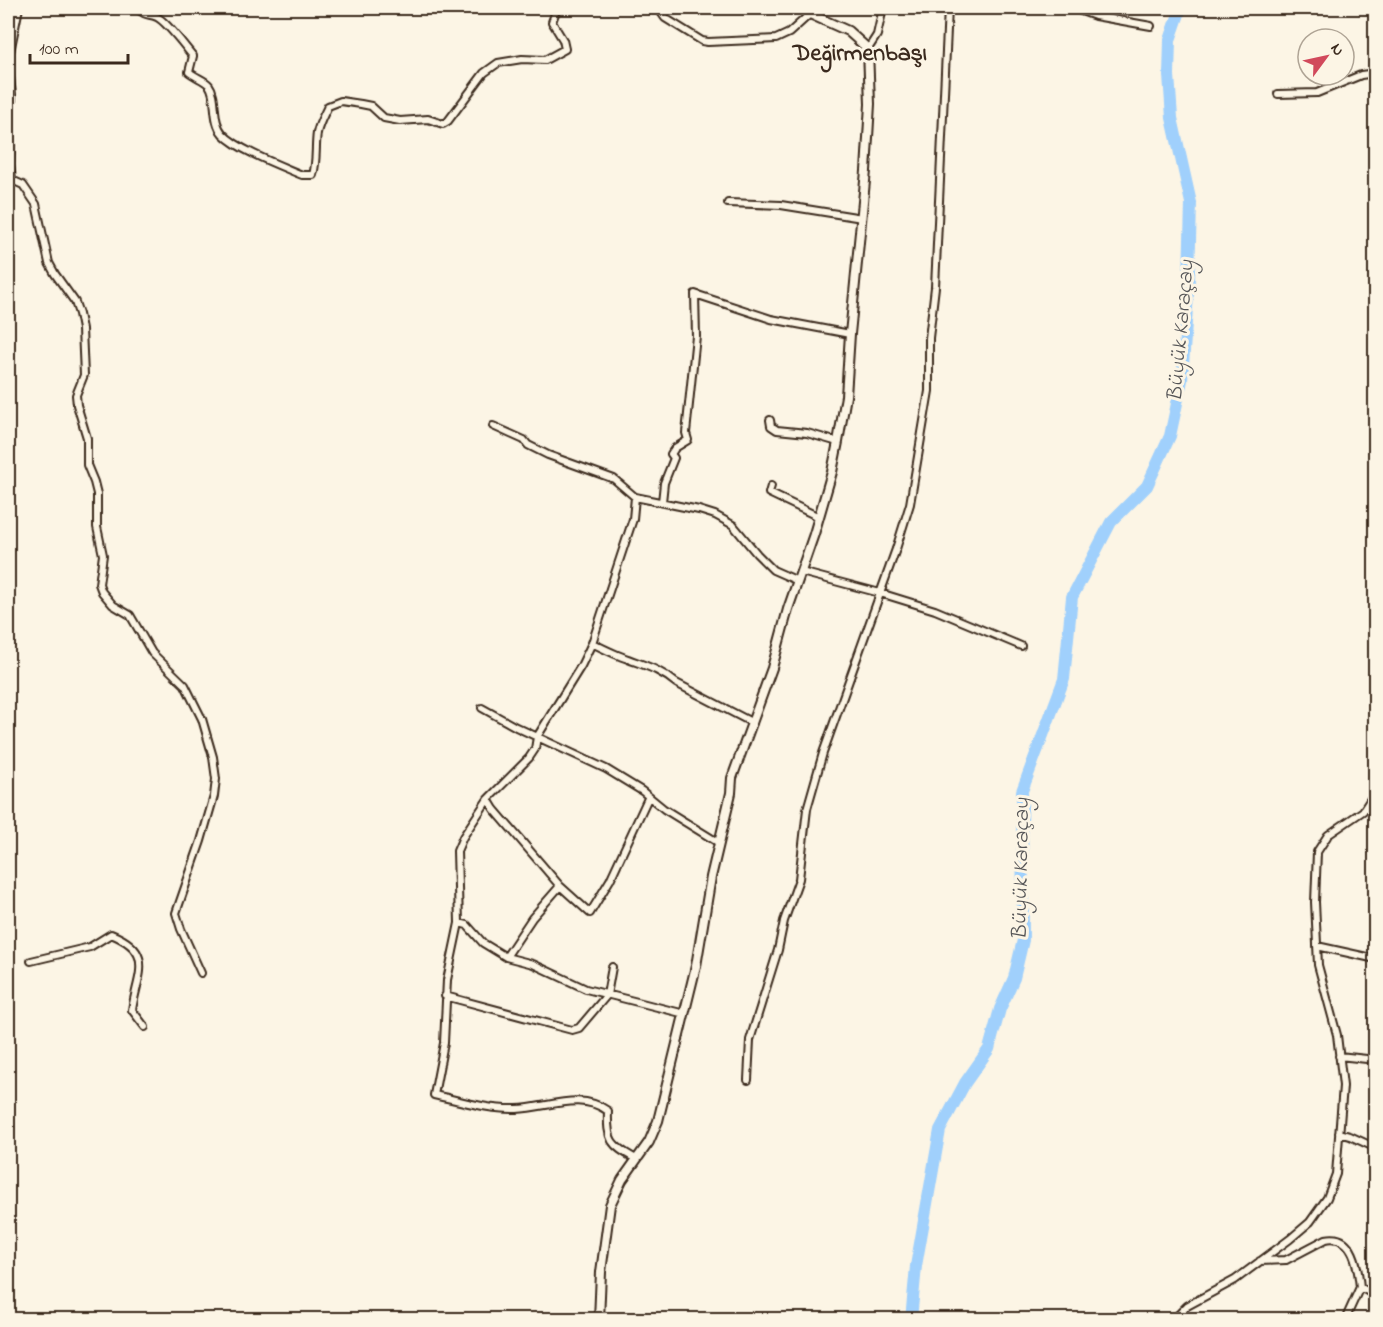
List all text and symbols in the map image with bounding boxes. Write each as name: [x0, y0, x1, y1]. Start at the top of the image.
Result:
scale bar: [30, 27, 128, 65]
north arrow: [1296, 27, 1356, 87]
text: 100 m: [39, 37, 79, 63]
district label: Değirmenbaşı: [792, 37, 927, 73]
text: N: [1324, 39, 1350, 61]
water label: Büyük Karaçay: [1160, 258, 1204, 403]
water label: Büyük Karaçay: [1005, 797, 1039, 940]

